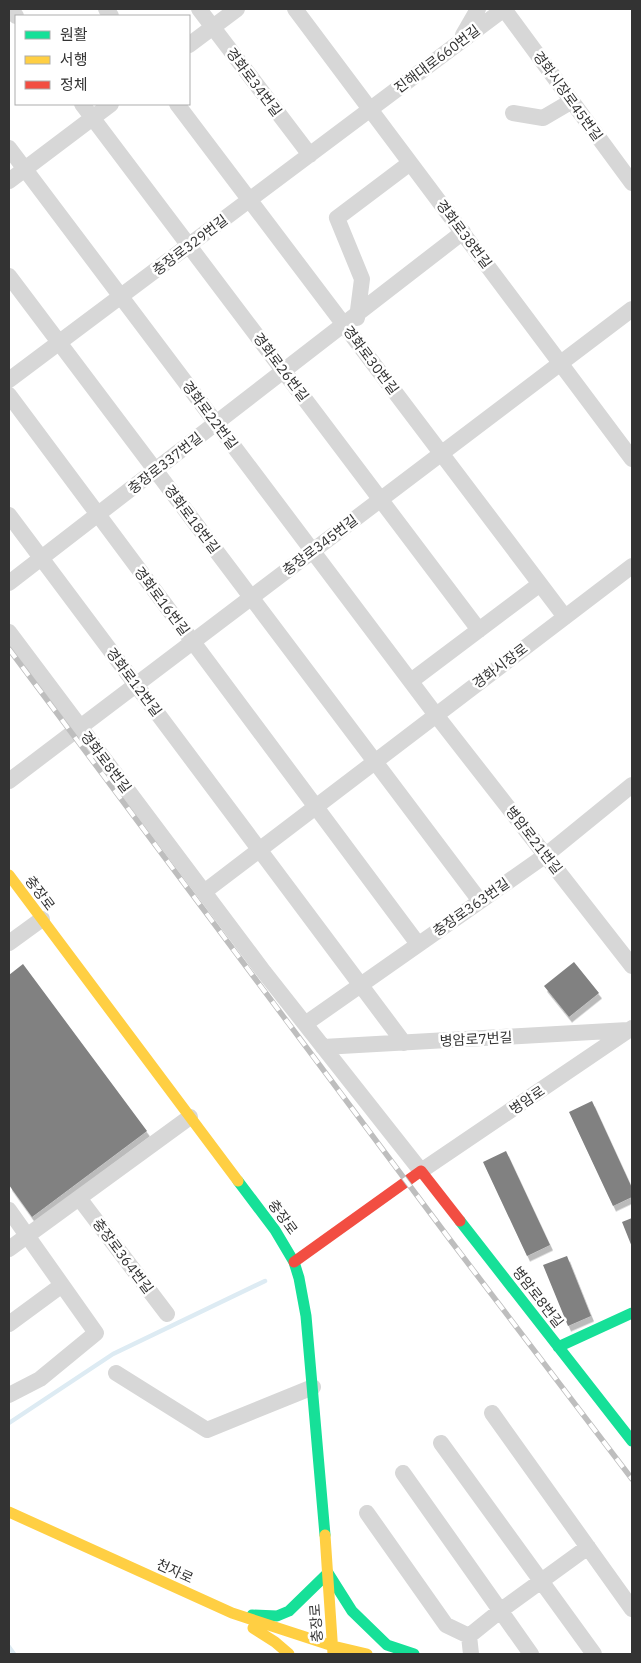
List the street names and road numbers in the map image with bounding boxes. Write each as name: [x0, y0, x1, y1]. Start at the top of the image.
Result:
street label: 진해대로660번길: [391, 21, 483, 97]
street label: 경화로34번길: [222, 44, 286, 120]
street label: 경화시장로45번길: [529, 47, 607, 145]
street label: 경화로38번길: [432, 196, 496, 272]
street label: 충장로329번길: [149, 211, 231, 279]
street label: 경화로30번길: [339, 322, 403, 398]
street label: 경화로26번길: [249, 329, 313, 405]
street label: 경화로22번길: [178, 377, 242, 453]
street label: 충장로337번길: [124, 428, 206, 498]
street label: 경화로18번길: [160, 481, 224, 557]
street label: 충장로345번길: [279, 511, 361, 579]
street label: 경화로16번길: [130, 563, 194, 639]
street label: 경화시장로: [469, 639, 531, 693]
street label: 경화로12번길: [102, 644, 166, 720]
street label: 경화로8번길: [77, 728, 135, 796]
street label: 병암로21번길: [502, 802, 566, 878]
street label: 충장로: [21, 872, 59, 914]
street label: 충장로363번길: [429, 874, 513, 940]
street label: 병암로7번길: [439, 1028, 513, 1050]
street label: 병암로: [506, 1082, 548, 1118]
street label: 충장로: [264, 1196, 302, 1238]
street label: 충장로364번길: [89, 1215, 157, 1297]
street label: 병암로8번길: [508, 1263, 568, 1331]
street label: 천자로: [154, 1555, 196, 1587]
street label: 충장로: [306, 1603, 326, 1643]

